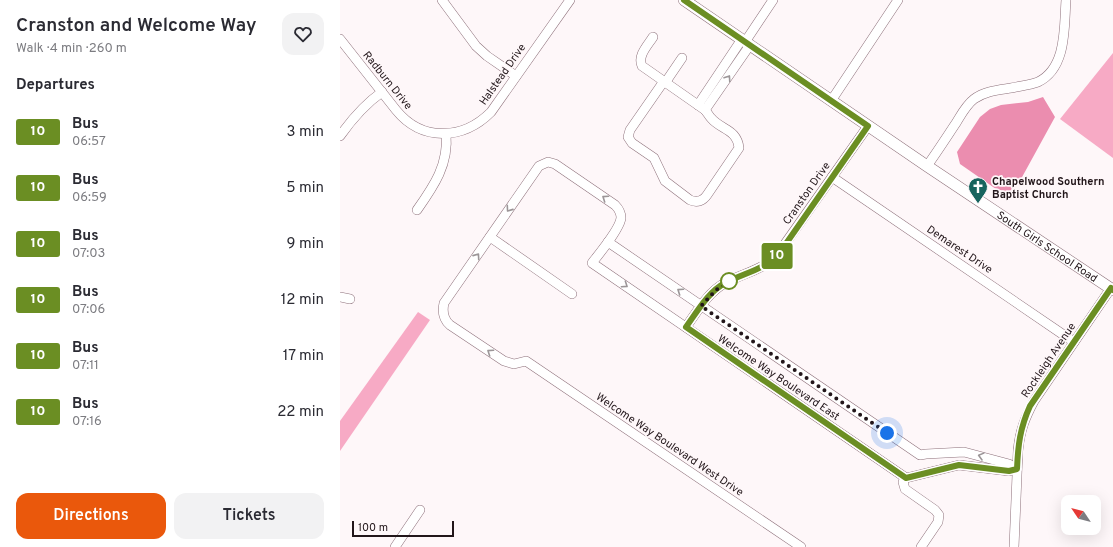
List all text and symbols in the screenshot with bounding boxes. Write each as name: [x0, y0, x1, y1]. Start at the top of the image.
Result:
button: heart: [282, 13, 324, 55]
text: Cranston and Welcome Way: [16, 14, 256, 38]
text: Walk · 4 min · 260 m: [16, 41, 127, 57]
street label: Halstead Drive: [476, 41, 529, 108]
street label: Radburn Drive: [359, 49, 415, 113]
one-way arrow: [723, 75, 730, 82]
text: Departures: [16, 76, 95, 95]
text: Bus: [72, 115, 99, 134]
text: 10: [31, 123, 45, 140]
text: 3 min: [286, 123, 324, 142]
text: 06:57: [72, 134, 106, 150]
street label: Cranston Drive: [780, 159, 834, 228]
text: Bus: [72, 171, 99, 190]
place label: Chapelwood Southern Baptist Church: [992, 175, 1104, 202]
church icon: Chapelwood Southern Baptist Church: [967, 176, 989, 204]
text: 10: [31, 179, 45, 196]
text: 5 min: [286, 179, 324, 198]
text: 06:59: [72, 190, 107, 206]
one-way arrow: [602, 195, 609, 203]
one-way arrow: [506, 205, 514, 212]
street label: South Girls School Road: [994, 208, 1100, 286]
street label: Demarest Drive: [924, 223, 995, 277]
text: Bus: [72, 227, 99, 246]
text: 10: [31, 235, 45, 252]
text: 9 min: [287, 235, 324, 254]
line badge: 10: [759, 243, 795, 269]
text: 07:03: [72, 246, 105, 262]
text: 10: [770, 247, 784, 264]
one-way arrow: [472, 253, 480, 260]
unlabelled marker: [720, 272, 738, 290]
one-way arrow: [620, 280, 627, 287]
text: Bus: [72, 283, 99, 302]
one-way arrow: [677, 288, 684, 296]
text: 10: [31, 291, 45, 308]
text: 12 min: [281, 291, 324, 310]
text: 07:06: [72, 302, 105, 318]
street label: Rockleigh Avenue: [1019, 320, 1079, 401]
street label: Welcome Way Boulevard East: [715, 332, 842, 424]
text: Bus: [72, 339, 99, 358]
text: 10: [31, 347, 45, 364]
text: 17 min: [283, 347, 324, 366]
one-way arrow: [487, 349, 494, 357]
text: 07:11: [72, 358, 99, 374]
street label: Welcome Way Boulevard West Drive: [593, 390, 746, 500]
text: Bus: [72, 395, 99, 414]
text: 10: [31, 403, 45, 420]
text: 22 min: [277, 403, 324, 422]
text: 07:16: [72, 414, 102, 430]
your location: [877, 423, 897, 443]
one-way arrow: [977, 453, 984, 461]
button: Directions: [16, 493, 166, 539]
button: Tickets: [174, 493, 324, 539]
north arrow: [1061, 495, 1101, 535]
map controls: [1061, 495, 1101, 535]
scale bar: [352, 519, 454, 538]
text: 100 m: [358, 521, 388, 535]

